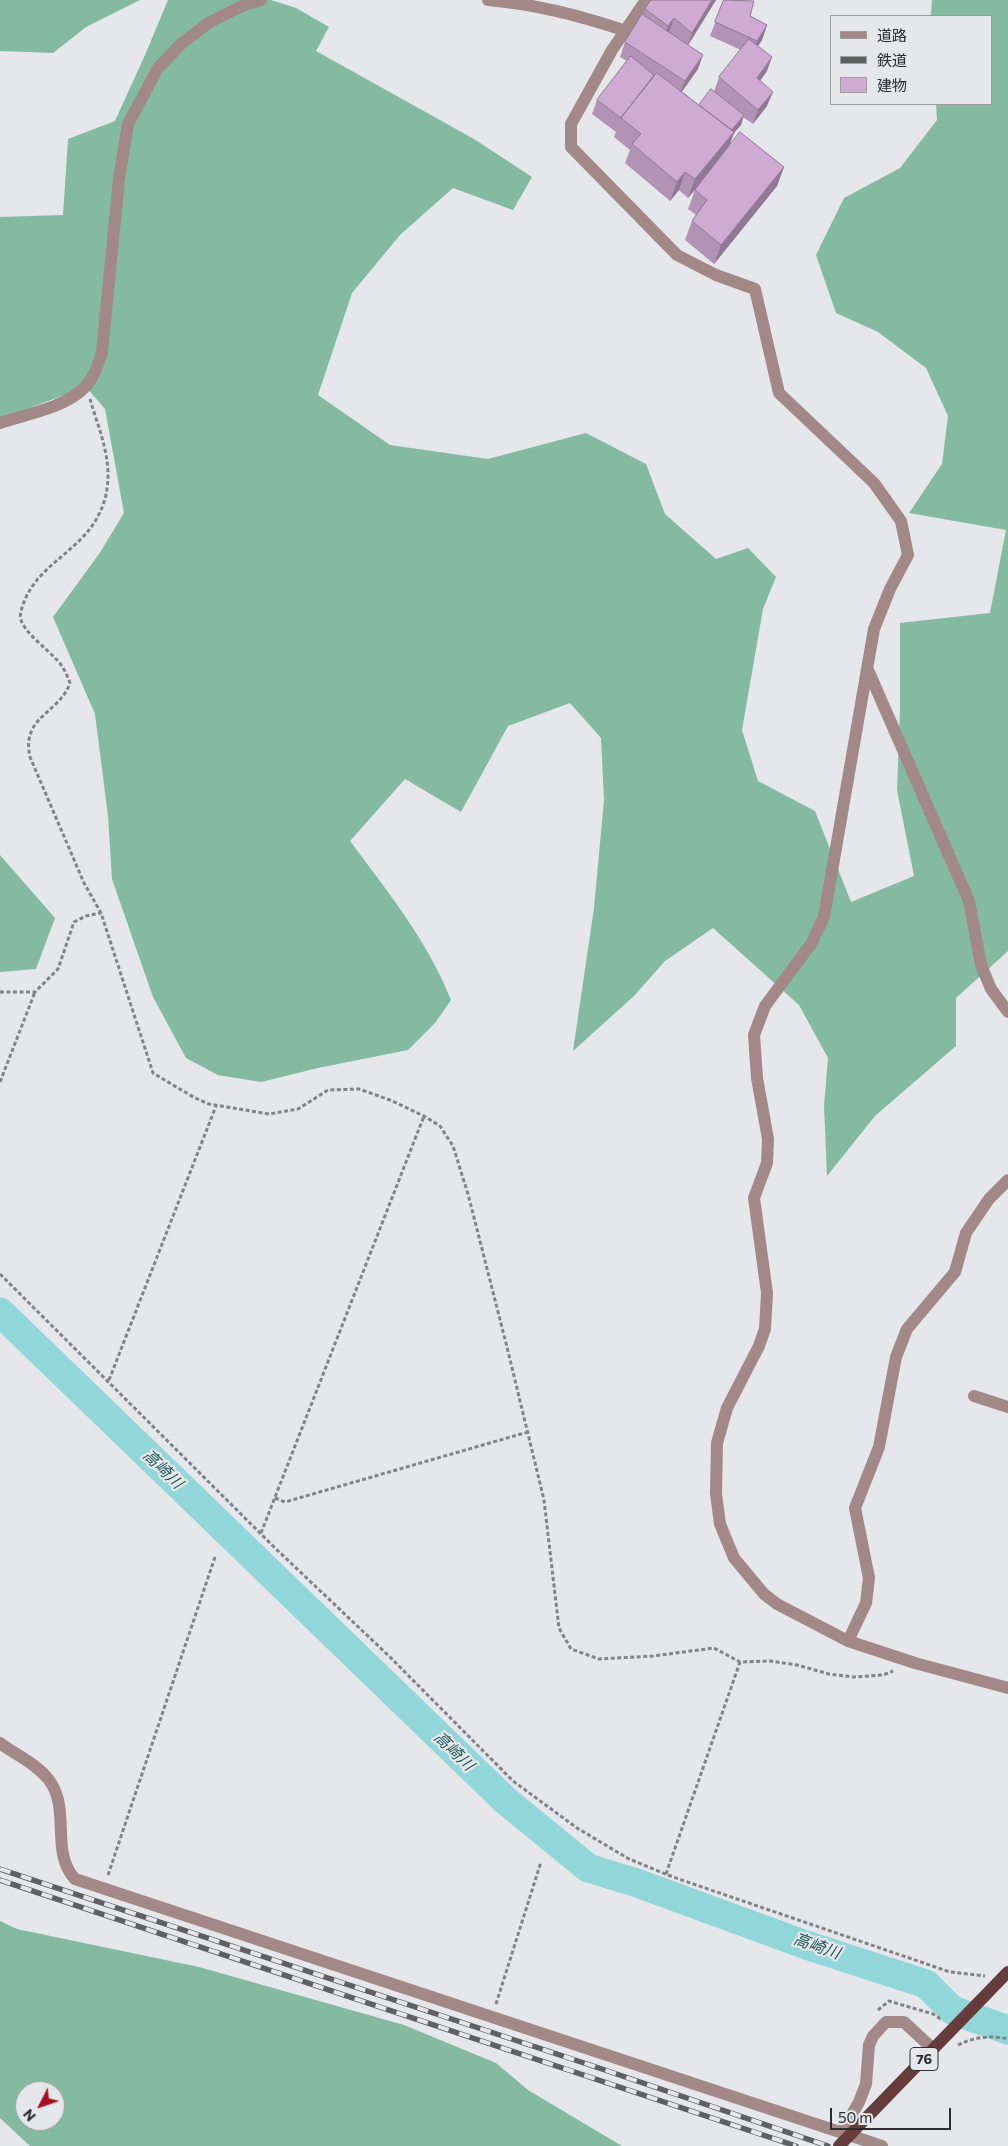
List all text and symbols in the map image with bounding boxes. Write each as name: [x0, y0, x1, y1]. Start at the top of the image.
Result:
legend: [830, 15, 993, 105]
text: 道路: [877, 26, 907, 44]
text: 鉄道: [877, 51, 907, 69]
text: 建物: [877, 76, 907, 94]
water label: 高崎川: [139, 1445, 187, 1493]
water label: 高崎川: [430, 1727, 478, 1775]
water label: 高崎川: [791, 1929, 843, 1963]
road number: 76: [910, 2048, 938, 2070]
north arrow: [15, 2081, 65, 2131]
scale bar: [833, 2098, 954, 2130]
text: N: [19, 2106, 39, 2125]
text: 50 m: [838, 2108, 872, 2126]

